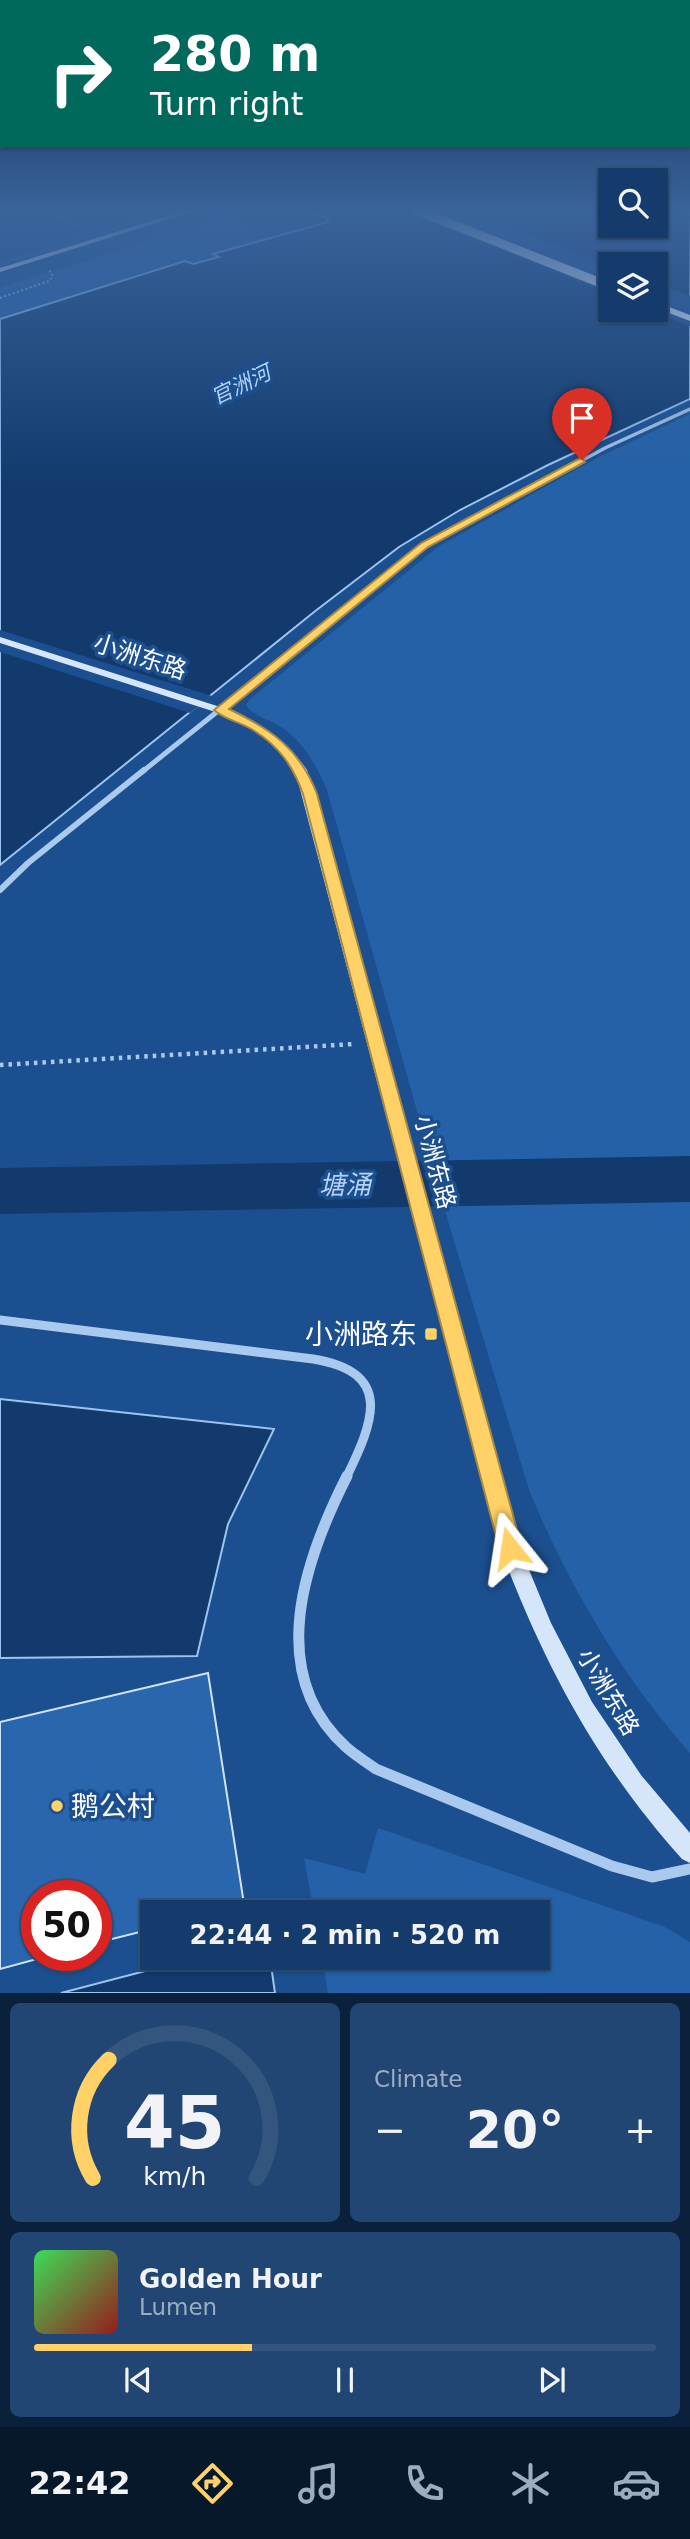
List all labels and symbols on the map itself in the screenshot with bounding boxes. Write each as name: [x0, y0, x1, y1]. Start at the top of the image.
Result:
water label: 官洲河: [207, 359, 278, 410]
pin: [552, 388, 612, 460]
street label: 小洲东路: [90, 629, 190, 685]
street label: 小洲东路: [409, 1112, 461, 1212]
water label: 塘涌: [319, 1169, 374, 1200]
place label: 小洲路东: [305, 1318, 417, 1351]
marker: 小洲路东: [423, 1326, 439, 1342]
position arrow: [473, 1511, 547, 1585]
street label: 小洲东路: [571, 1644, 645, 1740]
place label: 鹅公村: [71, 1790, 155, 1823]
marker: 鹅公村: [49, 1798, 65, 1814]
speed limit sign: 50: [21, 1880, 112, 1971]

